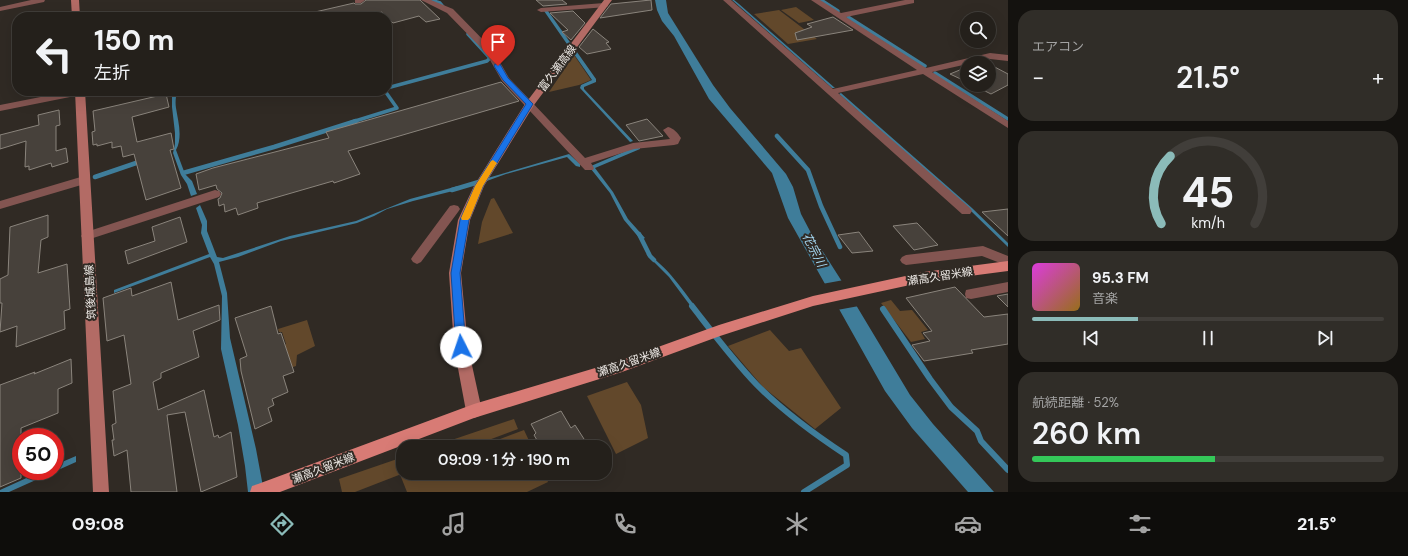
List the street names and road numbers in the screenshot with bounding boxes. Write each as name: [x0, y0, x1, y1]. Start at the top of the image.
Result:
street label: 富久瀬高線: [535, 42, 579, 94]
street label: 筑後城島線: [82, 264, 98, 320]
street label: 瀬高久留米線: [906, 264, 974, 288]
street label: 瀬高久留米線: [596, 345, 662, 379]
street label: 瀬高久留米線: [290, 450, 356, 486]

